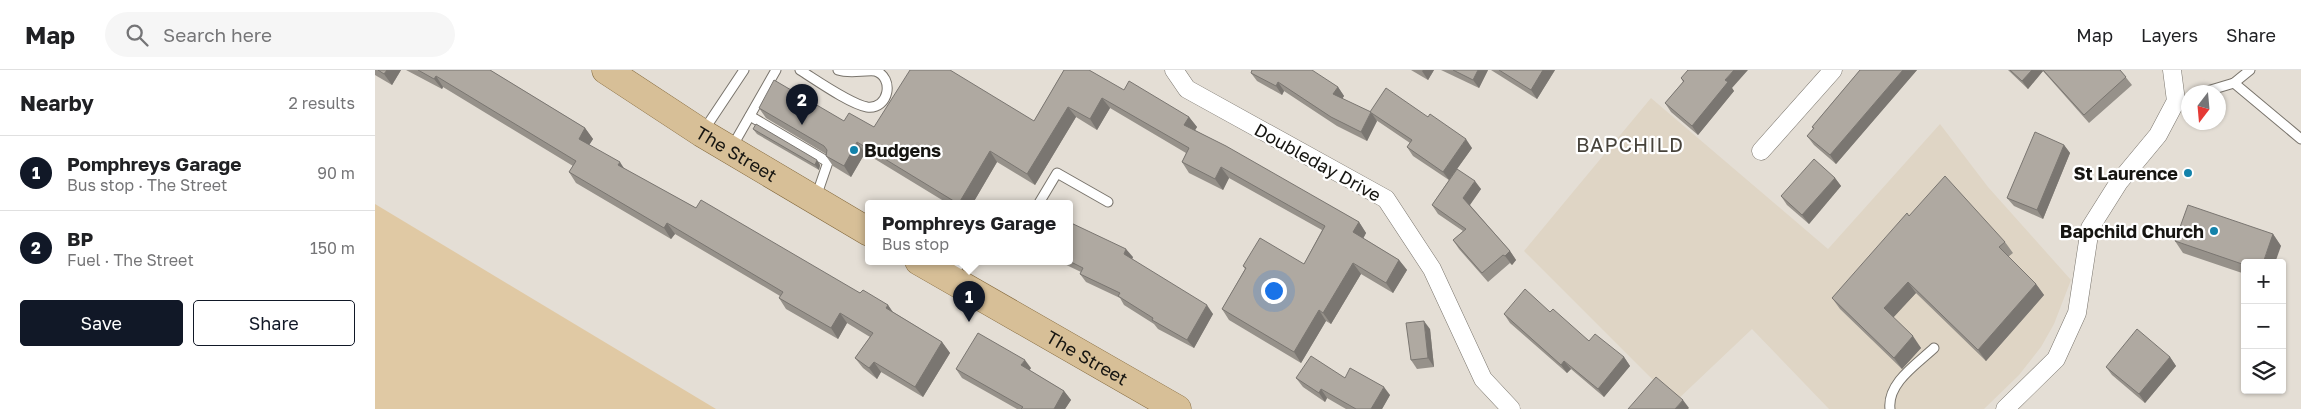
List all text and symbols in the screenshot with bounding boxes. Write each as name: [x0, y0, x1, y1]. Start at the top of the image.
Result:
search box: [105, 12, 455, 57]
text: Map: [25, 20, 75, 49]
icon: search: [123, 21, 151, 49]
text: Search here: [163, 23, 272, 46]
text: Map: [2076, 24, 2113, 46]
text: Layers: [2141, 24, 2198, 46]
text: Share: [2226, 24, 2276, 46]
pin: 2: [786, 84, 818, 125]
north arrow: [2181, 85, 2226, 130]
text: Nearby: [20, 90, 94, 116]
text: 2 results: [289, 93, 355, 113]
street label: Doubleday Drive: [1251, 118, 1385, 206]
street label: The Street: [692, 121, 781, 186]
district label: BAPCHILD: [1576, 132, 1684, 156]
place label: Budgens: [864, 139, 941, 161]
marker: Budgens: [848, 144, 860, 156]
text: Pomphreys Garage: [67, 152, 241, 175]
place label: St Laurence: [2074, 162, 2178, 184]
text: 1: [32, 163, 40, 183]
text: 90 m: [317, 163, 355, 183]
marker: St Laurence: [2182, 167, 2194, 179]
text: Bus stop · The Street: [67, 175, 227, 195]
popup: [865, 200, 1073, 265]
text: Pomphreys Garage: [882, 211, 1056, 234]
place label: Bapchild Church: [2060, 220, 2204, 242]
marker: Bapchild Church: [2208, 225, 2220, 237]
text: BP: [67, 227, 93, 250]
text: Bus stop: [882, 234, 949, 254]
text: 2: [31, 238, 41, 258]
text: 150 m: [310, 238, 355, 258]
text: Fuel · The Street: [67, 250, 194, 270]
map controls: [2241, 259, 2286, 394]
button: +: [2241, 259, 2286, 304]
your location: [1261, 278, 1287, 304]
pin: 1: [953, 281, 985, 322]
button: Save: [20, 300, 183, 346]
button: Share: [193, 300, 355, 346]
button: −: [2241, 304, 2286, 349]
street label: The Street: [1043, 325, 1132, 390]
button: layers: [2241, 349, 2286, 394]

